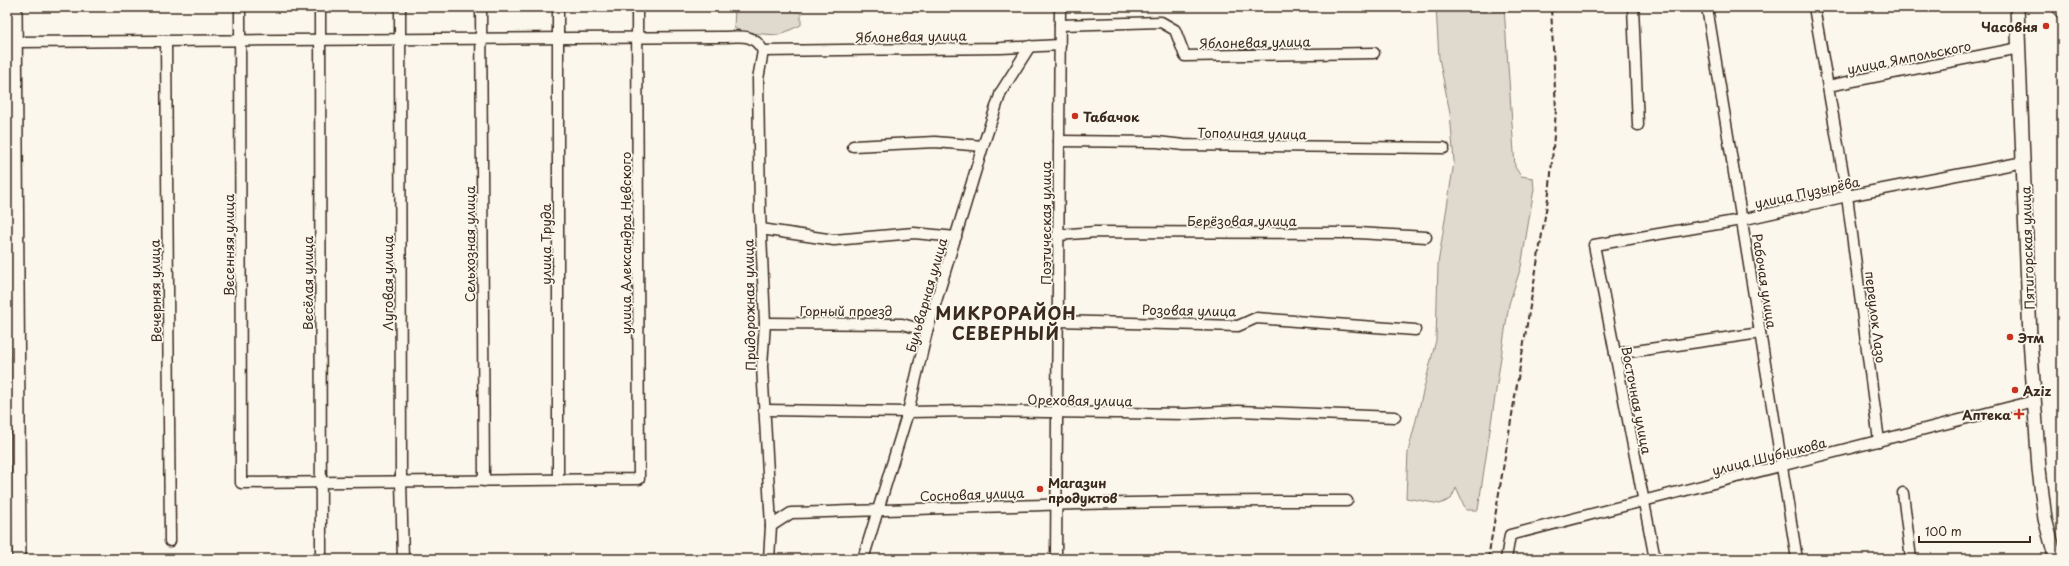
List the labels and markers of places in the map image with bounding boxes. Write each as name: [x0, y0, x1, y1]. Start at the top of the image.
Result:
place label: Часовня: [1981, 17, 2038, 36]
marker: Часовня: [2041, 21, 2051, 31]
place label: Табачок: [1083, 107, 1140, 126]
marker: Табачок: [1070, 111, 1080, 121]
place label: Этм: [2017, 328, 2044, 347]
marker: Этм: [2005, 332, 2015, 342]
place label: Aziz: [2023, 381, 2052, 400]
marker: Aziz: [2010, 385, 2020, 395]
place label: Аптека: [1962, 405, 2011, 424]
marker: Аптека: [2014, 409, 2024, 419]
place label: Магазин продуктов: [1048, 473, 1118, 507]
marker: Магазин продуктов: [1035, 484, 1045, 494]

